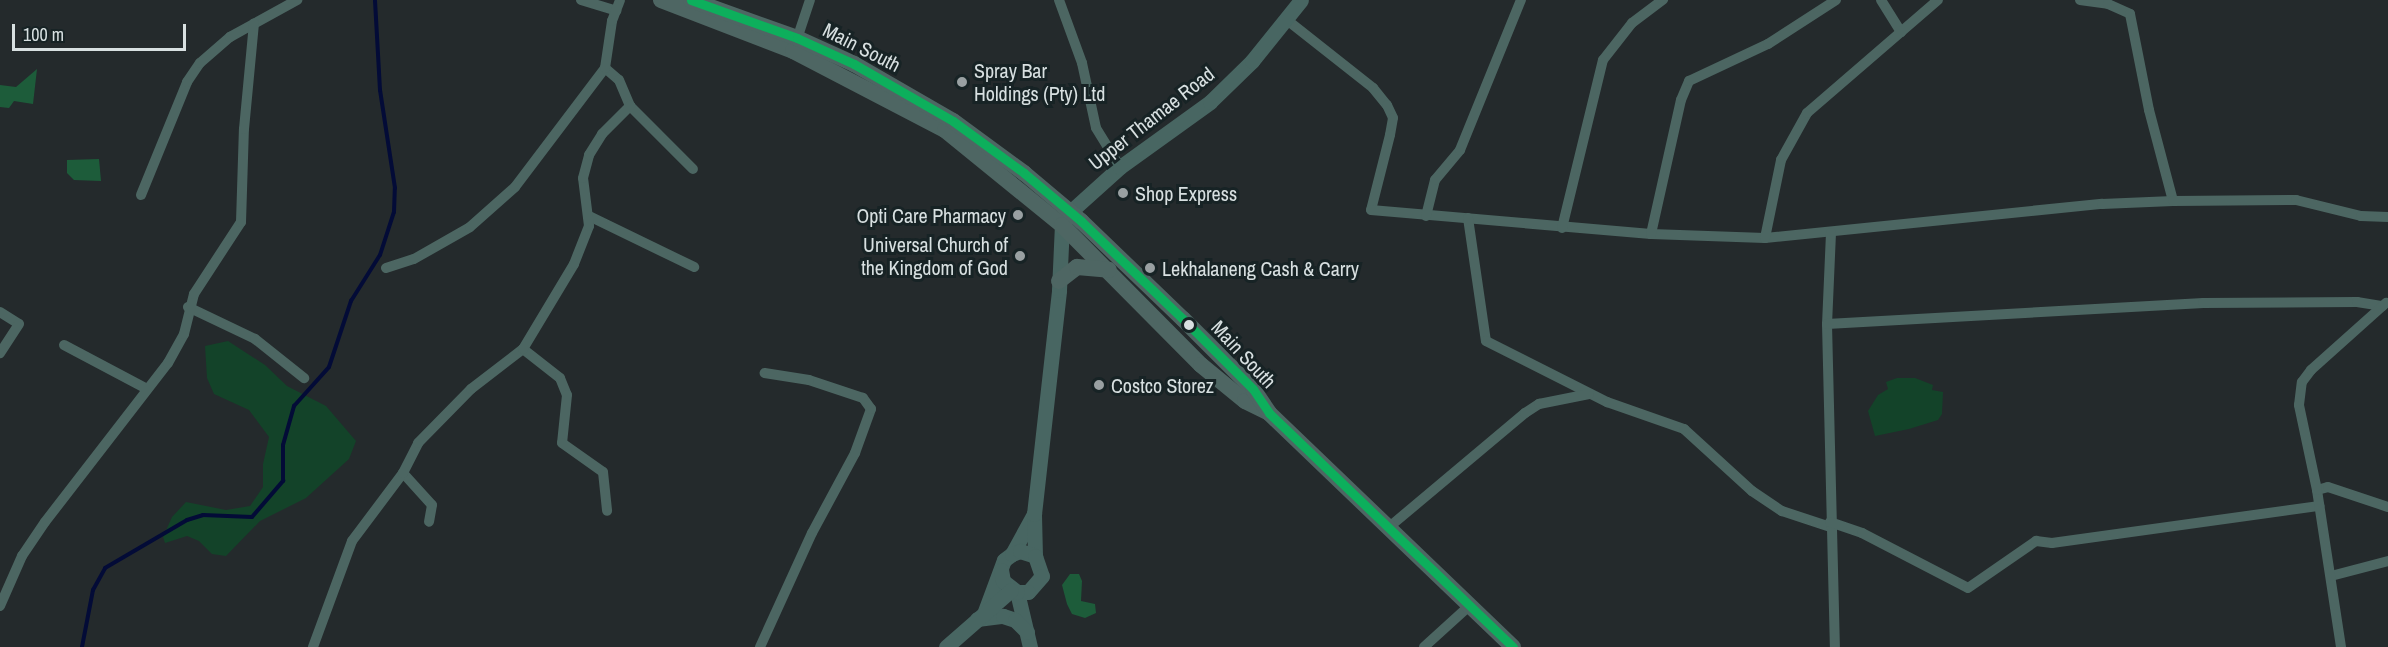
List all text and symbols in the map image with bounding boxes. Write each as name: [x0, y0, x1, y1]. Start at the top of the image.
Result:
scale bar: [15, 12, 189, 50]
street label: Main South: [819, 17, 905, 77]
text: 100 m: [23, 22, 64, 47]
place label: Spray Bar Holdings (Pty) Ltd: [974, 58, 1105, 105]
street label: Upper Thamae Road: [1083, 61, 1219, 175]
marker: Spray Bar Holdings (Pty) Ltd: [955, 75, 969, 89]
place label: Shop Express: [1135, 181, 1237, 205]
marker: Shop Express: [1116, 186, 1130, 200]
place label: Opti Care Pharmacy: [857, 203, 1006, 227]
marker: Opti Care Pharmacy: [1011, 208, 1025, 222]
place label: Universal Church of the Kingdom of God: [861, 232, 1008, 279]
marker: Universal Church of the Kingdom of God: [1013, 249, 1027, 263]
place label: Lekhalaneng Cash & Carry: [1162, 256, 1359, 280]
marker: Lekhalaneng Cash & Carry: [1143, 261, 1157, 275]
street label: Main South: [1207, 315, 1281, 393]
unlabelled marker: [1183, 319, 1195, 331]
place label: Costco Storez: [1111, 373, 1214, 397]
marker: Costco Storez: [1092, 378, 1106, 392]

